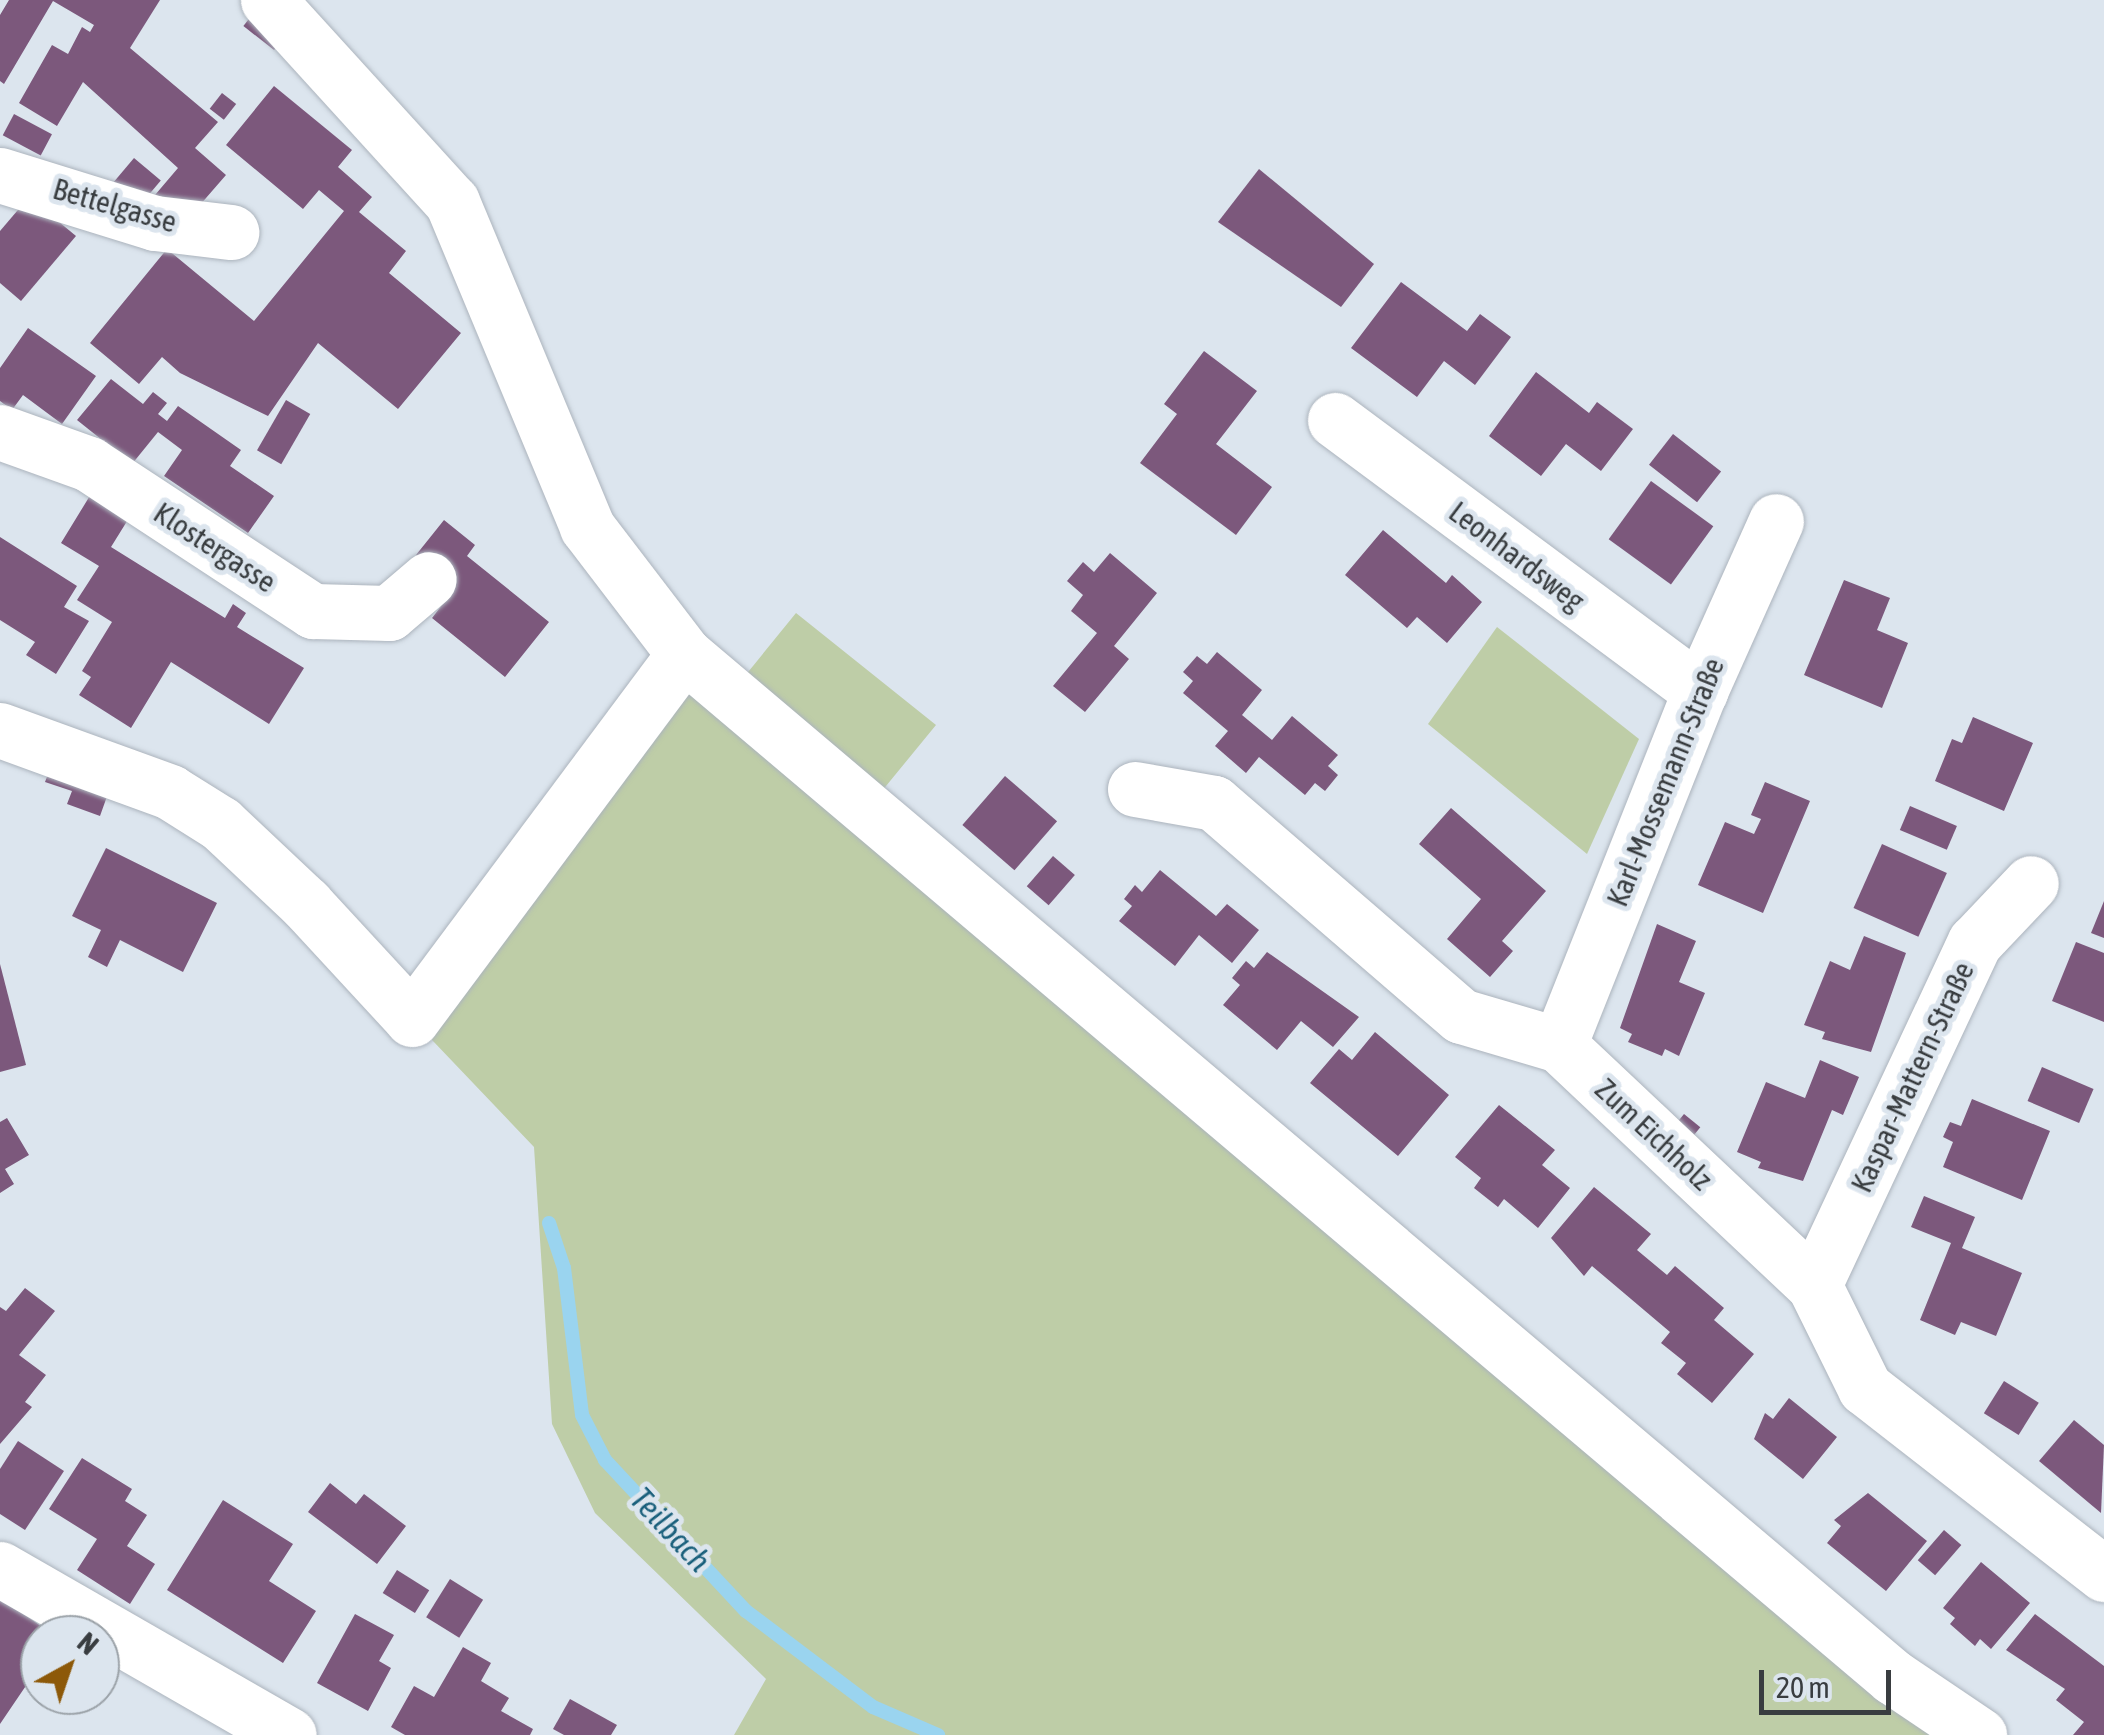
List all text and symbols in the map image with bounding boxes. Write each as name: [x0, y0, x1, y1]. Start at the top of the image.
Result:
street label: Bettelgasse: [49, 170, 181, 240]
street label: Leonhardsweg: [1442, 493, 1592, 619]
street label: Klostergasse: [147, 494, 283, 600]
street label: Karl-Mossemann-Straße: [1599, 653, 1731, 911]
street label: Kaspar-Mattern-Straße: [1843, 956, 1981, 1198]
street label: Zum Eichholz: [1588, 1071, 1720, 1197]
water label: Teilbach: [622, 1480, 718, 1580]
north arrow: [20, 1615, 120, 1715]
text: N: [71, 1626, 105, 1661]
scale bar: [1764, 1650, 1896, 1712]
text: 20 m: [1776, 1670, 1830, 1704]

